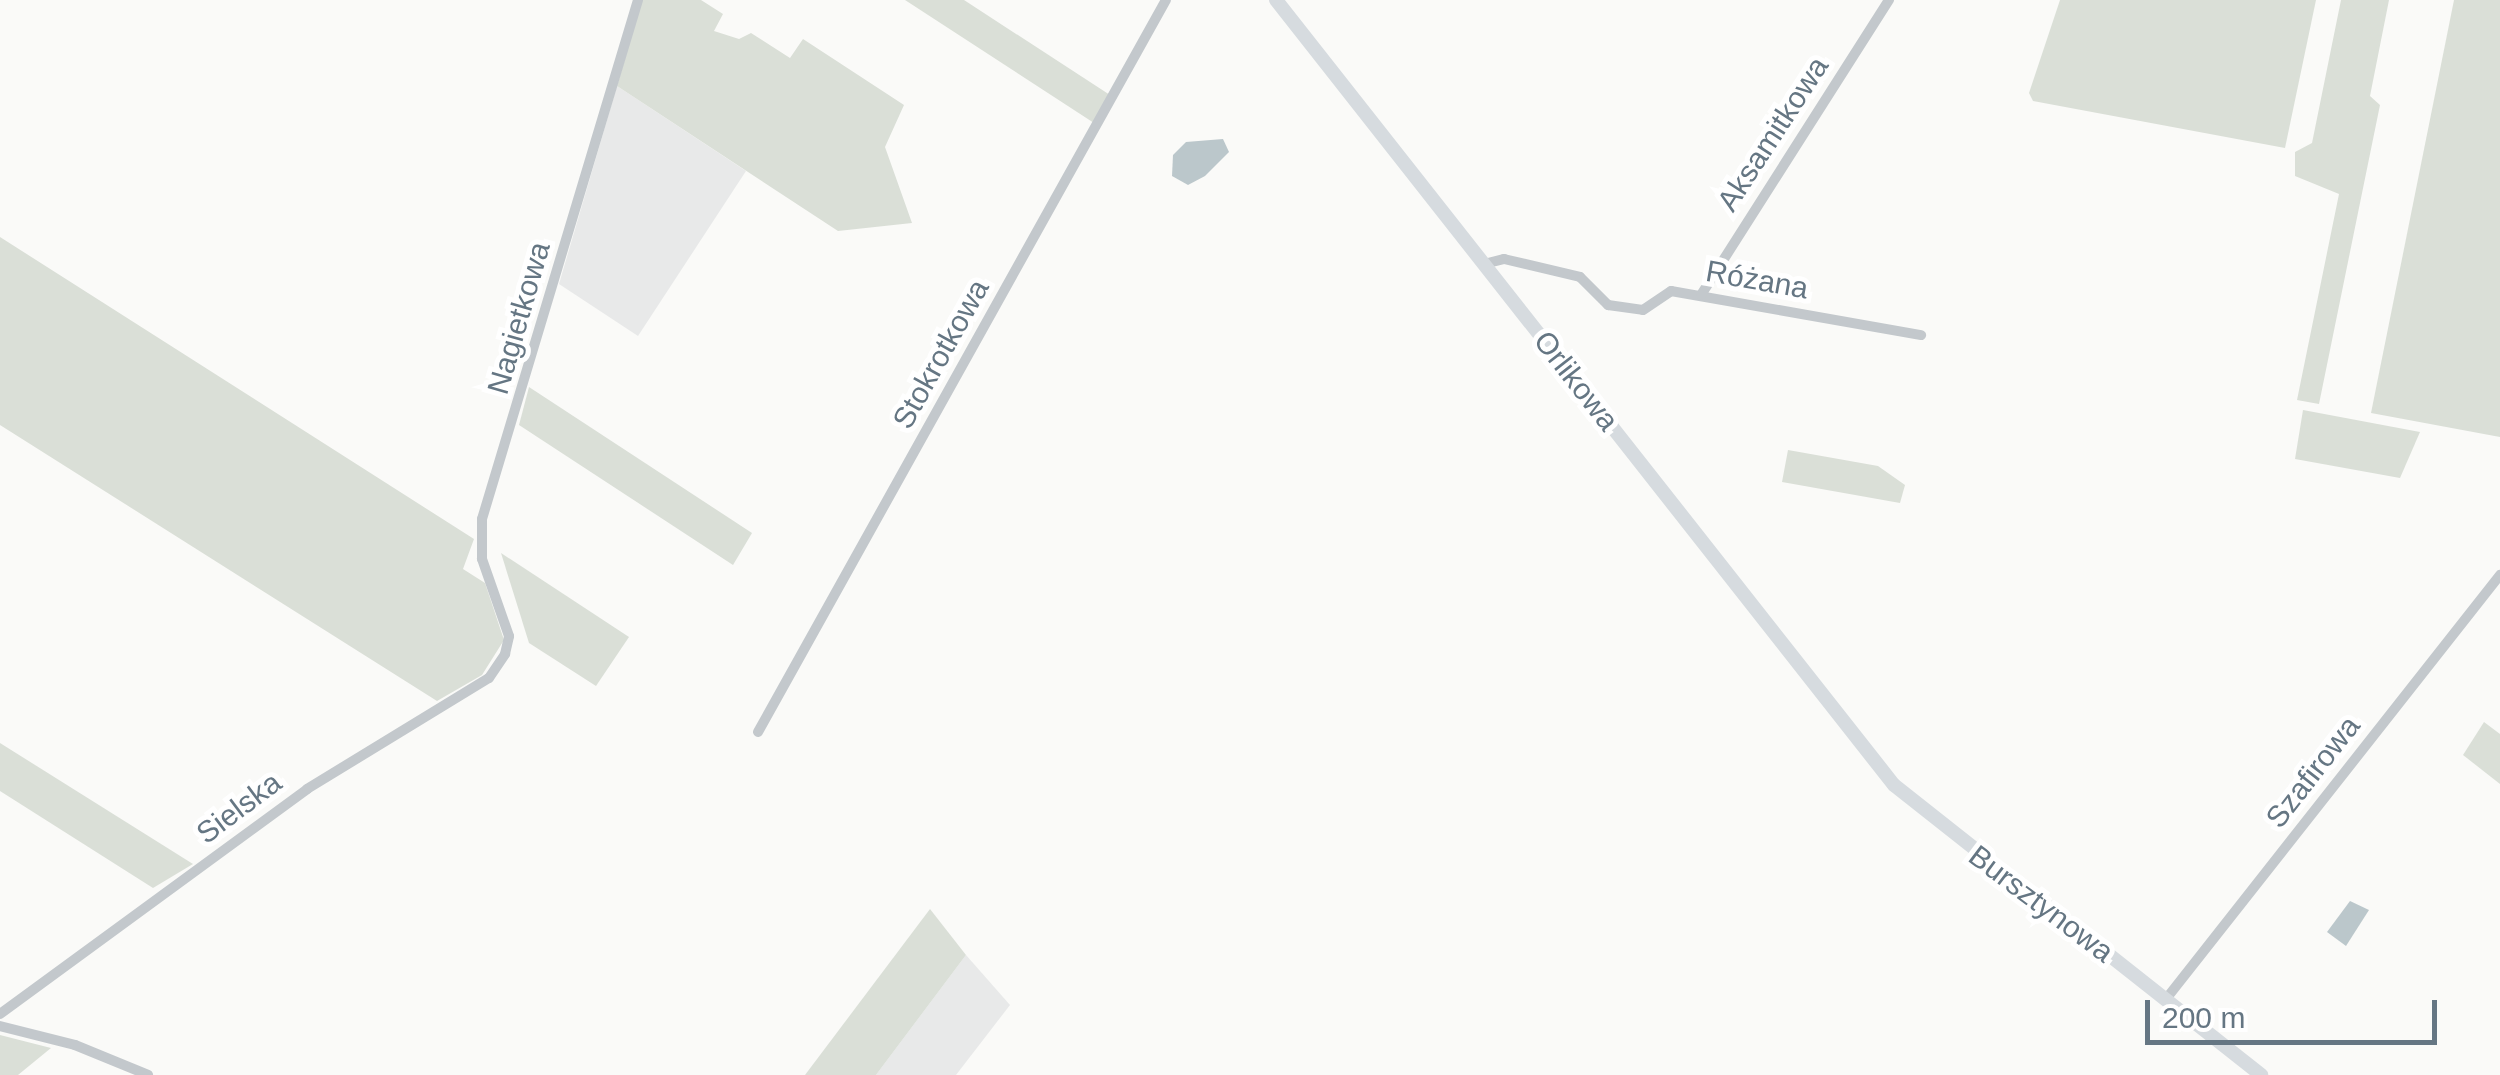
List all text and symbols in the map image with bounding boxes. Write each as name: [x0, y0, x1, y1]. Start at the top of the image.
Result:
street label: Aksamitkowa: [1710, 50, 1836, 218]
street label: Nagietkowa: [480, 238, 558, 398]
street label: Różana: [1703, 253, 1811, 307]
street label: Stokrotkowa: [885, 273, 997, 435]
street label: Orlikowa: [1526, 324, 1626, 438]
street label: Szafirowa: [2258, 709, 2368, 835]
street label: Sielska: [190, 765, 288, 851]
street label: Bursztynowa: [1962, 838, 2120, 970]
scale bar: [2150, 980, 2442, 1042]
text: 200 m: [2162, 1001, 2245, 1034]

